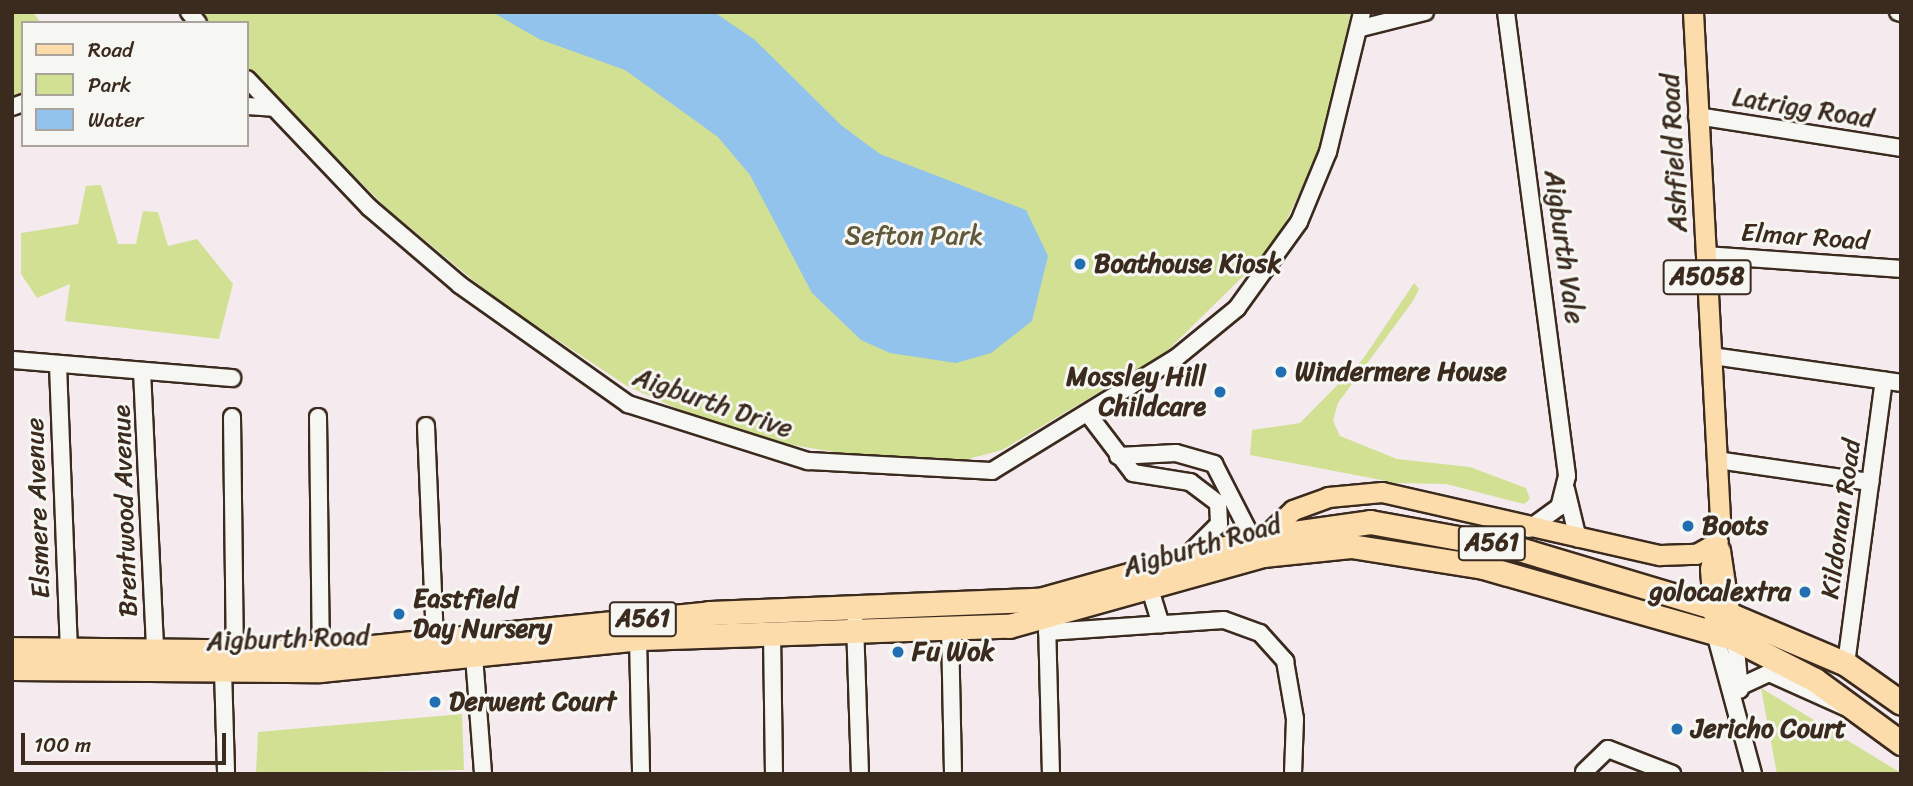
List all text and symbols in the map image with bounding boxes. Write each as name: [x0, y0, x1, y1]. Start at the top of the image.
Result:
legend: [21, 21, 248, 147]
text: Road: [88, 31, 133, 69]
text: Park: [88, 66, 131, 104]
street label: Ashfield Road: [1654, 73, 1694, 233]
street label: Latrigg Road: [1730, 81, 1876, 135]
text: Water: [88, 101, 143, 139]
street label: Aigburth Vale: [1538, 168, 1590, 326]
street label: Elmar Road: [1740, 217, 1870, 257]
park label: Sefton Park: [845, 220, 983, 252]
place label: Boathouse Kiosk: [1094, 248, 1281, 280]
marker: Boathouse Kiosk: [1072, 256, 1088, 272]
road number: A5058: [1662, 256, 1752, 298]
place label: Windermere House: [1295, 356, 1507, 388]
street label: Aigburth Drive: [629, 361, 797, 445]
place label: Mossley Hill Childcare: [1066, 361, 1206, 422]
marker: Windermere House: [1273, 364, 1289, 380]
marker: Mossley Hill Childcare: [1212, 384, 1228, 400]
street label: Brentwood Avenue: [106, 404, 144, 618]
street label: Elsmere Avenue: [19, 417, 57, 599]
street label: Kildonan Road: [1814, 437, 1868, 601]
street label: Aigburth Road: [1119, 508, 1285, 584]
place label: Boots: [1702, 510, 1768, 542]
marker: Boots: [1680, 518, 1696, 534]
road number: A561: [1457, 522, 1527, 564]
place label: golocalextra: [1650, 576, 1791, 608]
place label: Eastfield Day Nursery: [413, 583, 554, 644]
marker: golocalextra: [1797, 584, 1813, 600]
road number: A561: [608, 598, 678, 640]
marker: Eastfield Day Nursery: [391, 606, 407, 622]
street label: Aigburth Road: [206, 621, 370, 657]
place label: Fu Wok: [912, 636, 994, 668]
marker: Fu Wok: [890, 644, 906, 660]
place label: Derwent Court: [449, 686, 618, 718]
marker: Derwent Court: [427, 694, 443, 710]
place label: Jericho Court: [1691, 713, 1846, 745]
scale bar: [24, 720, 229, 764]
marker: Jericho Court: [1669, 721, 1685, 737]
text: 100 m: [34, 726, 91, 764]

